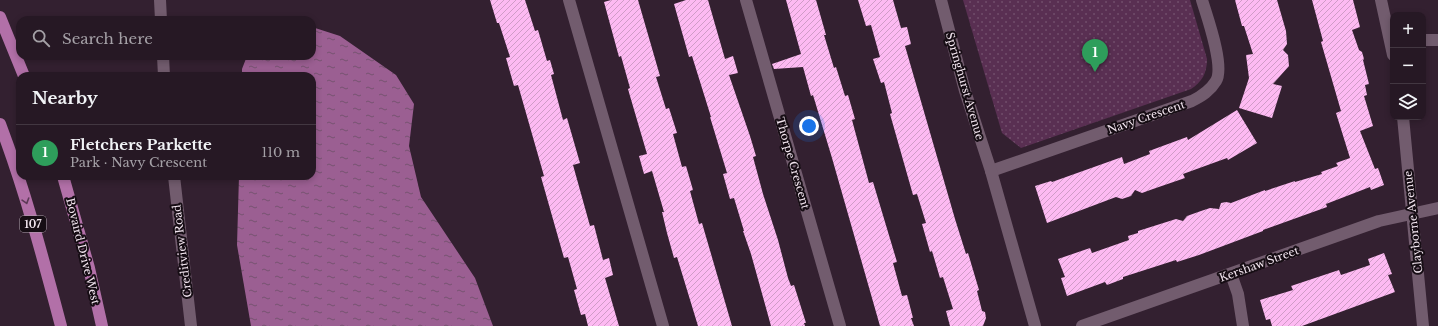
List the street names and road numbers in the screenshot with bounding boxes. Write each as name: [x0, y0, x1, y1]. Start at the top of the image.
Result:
street label: Springhurst Avenue: [943, 30, 987, 142]
street label: Navy Crescent: [1105, 97, 1187, 137]
street label: Thorpe Crescent: [773, 115, 813, 211]
street label: Clayborne Avenue: [1401, 170, 1425, 274]
street label: Bovaird Drive West: [63, 196, 103, 307]
street label: Creditview Road: [169, 203, 195, 298]
road number: 107: [20, 216, 46, 232]
street label: Kershaw Street: [1217, 243, 1301, 285]

